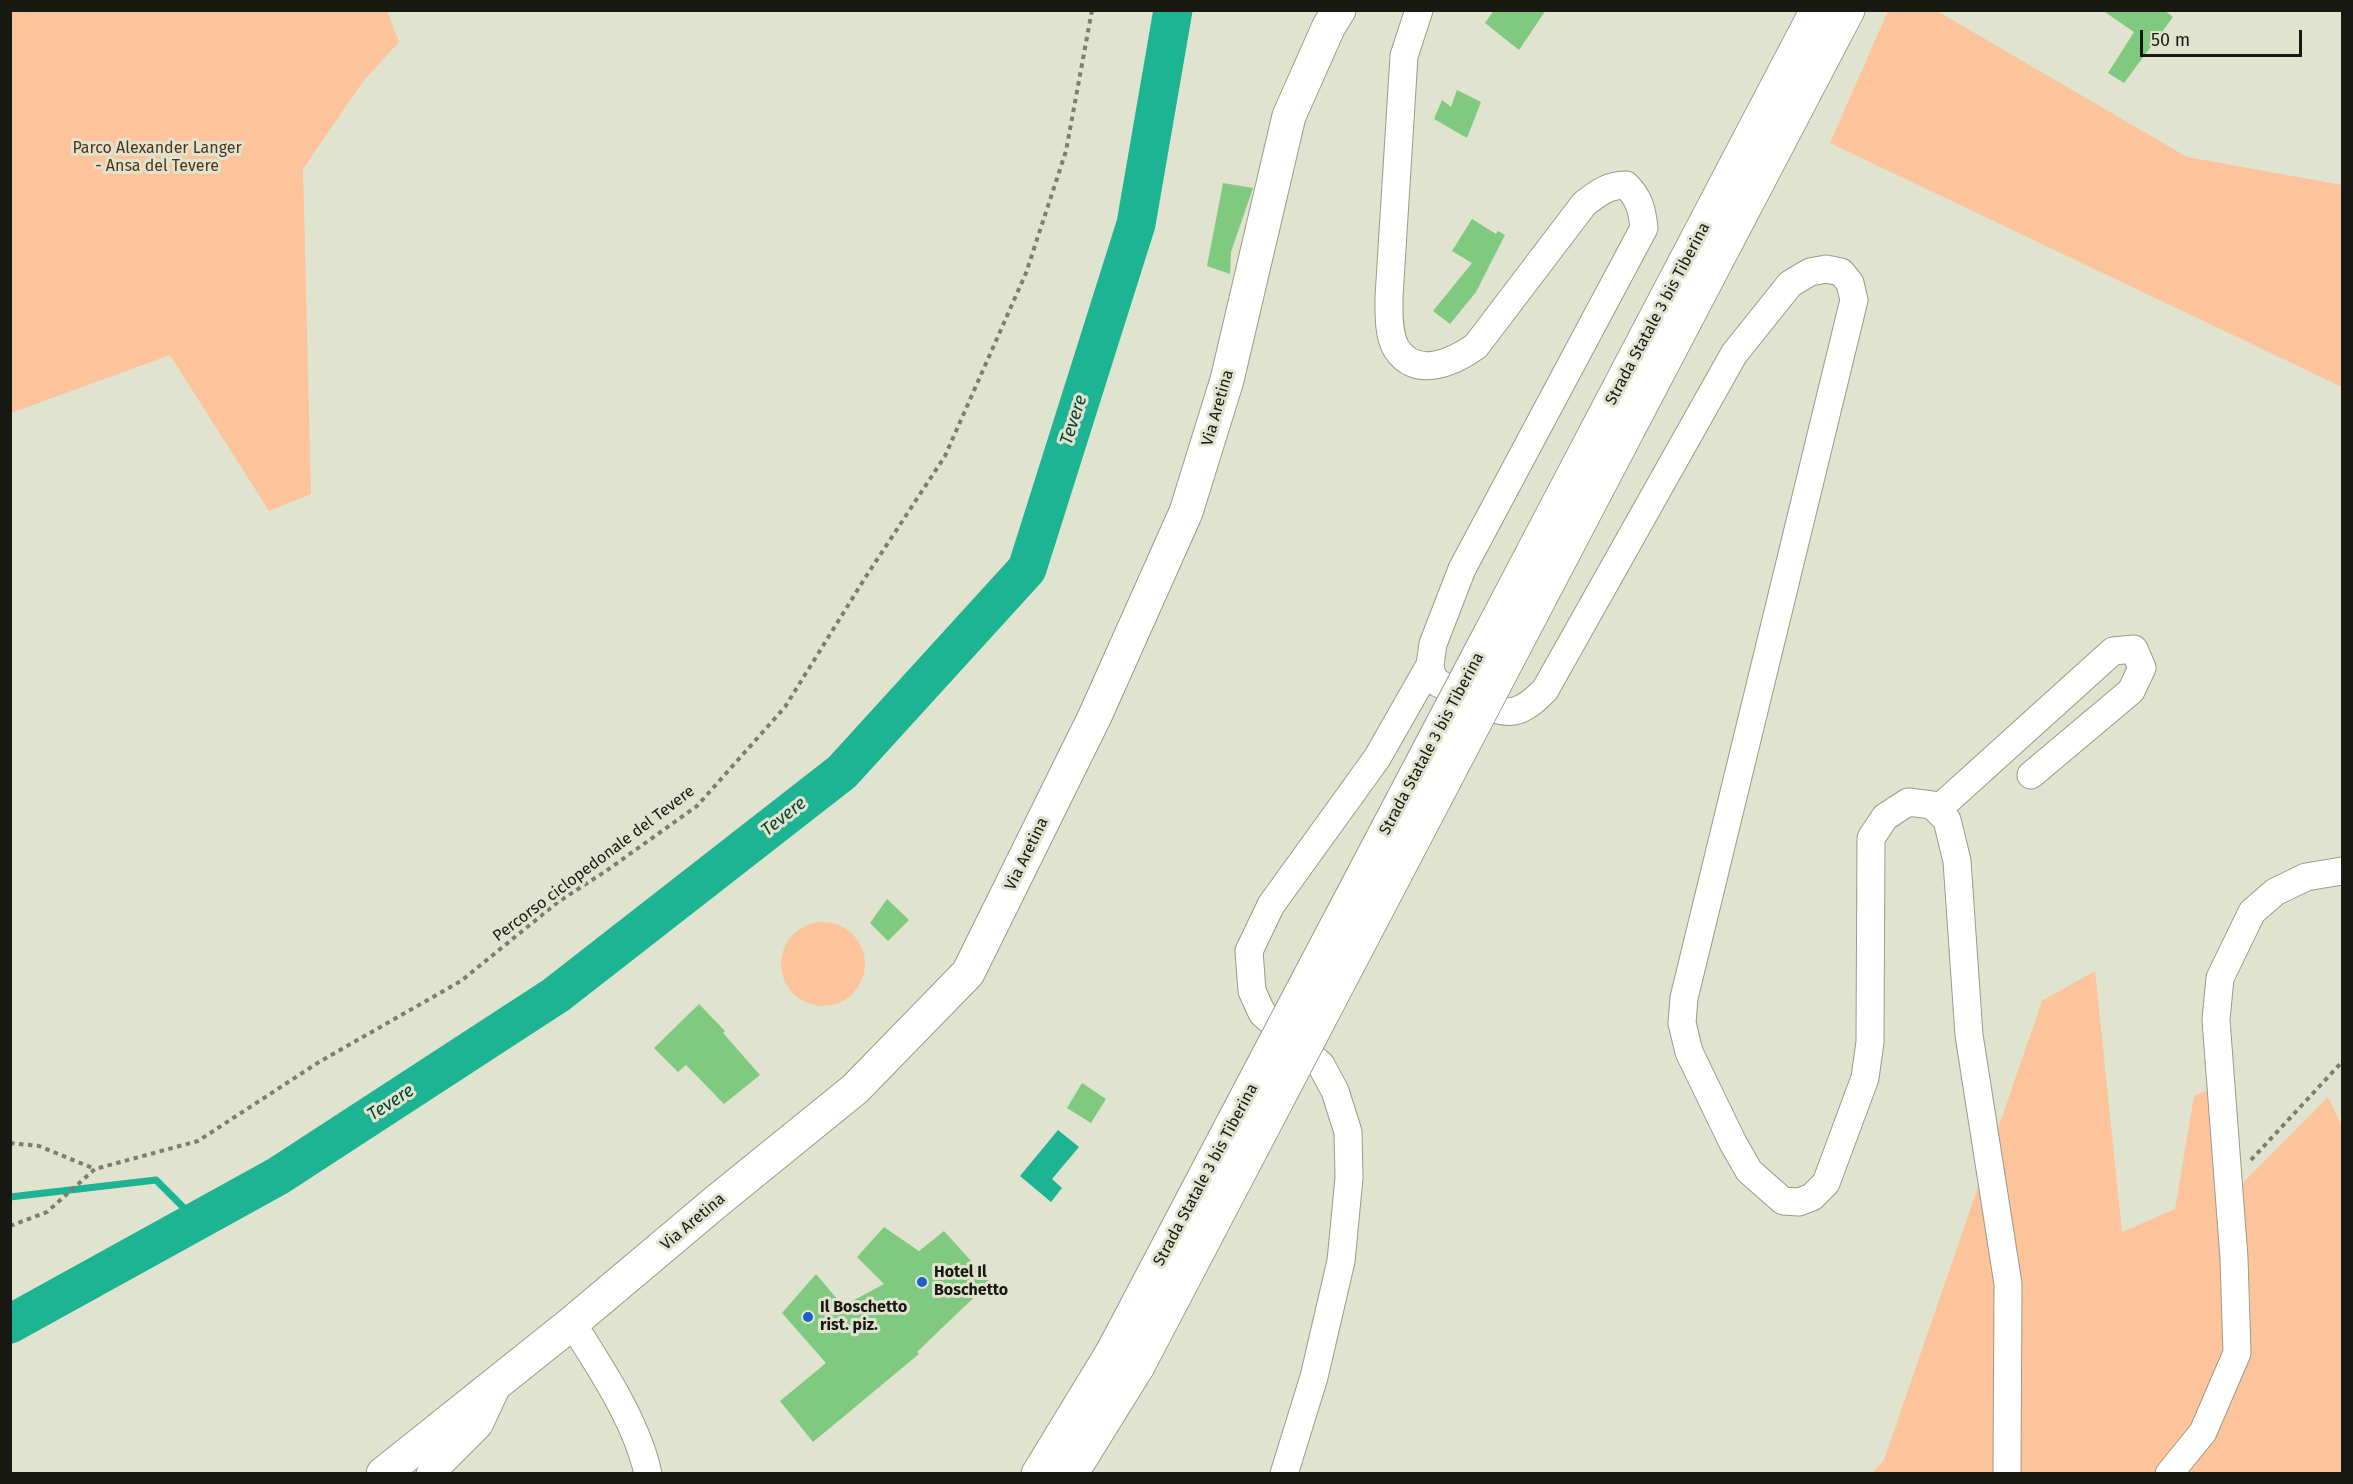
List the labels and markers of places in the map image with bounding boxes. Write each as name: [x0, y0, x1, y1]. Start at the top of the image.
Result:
place label: Hotel Il Boschetto: [934, 1263, 1008, 1301]
marker: Hotel Il Boschetto: [915, 1275, 929, 1289]
place label: Il Boschetto rist. piz.: [820, 1298, 907, 1336]
marker: Il Boschetto rist. piz.: [801, 1310, 815, 1324]

